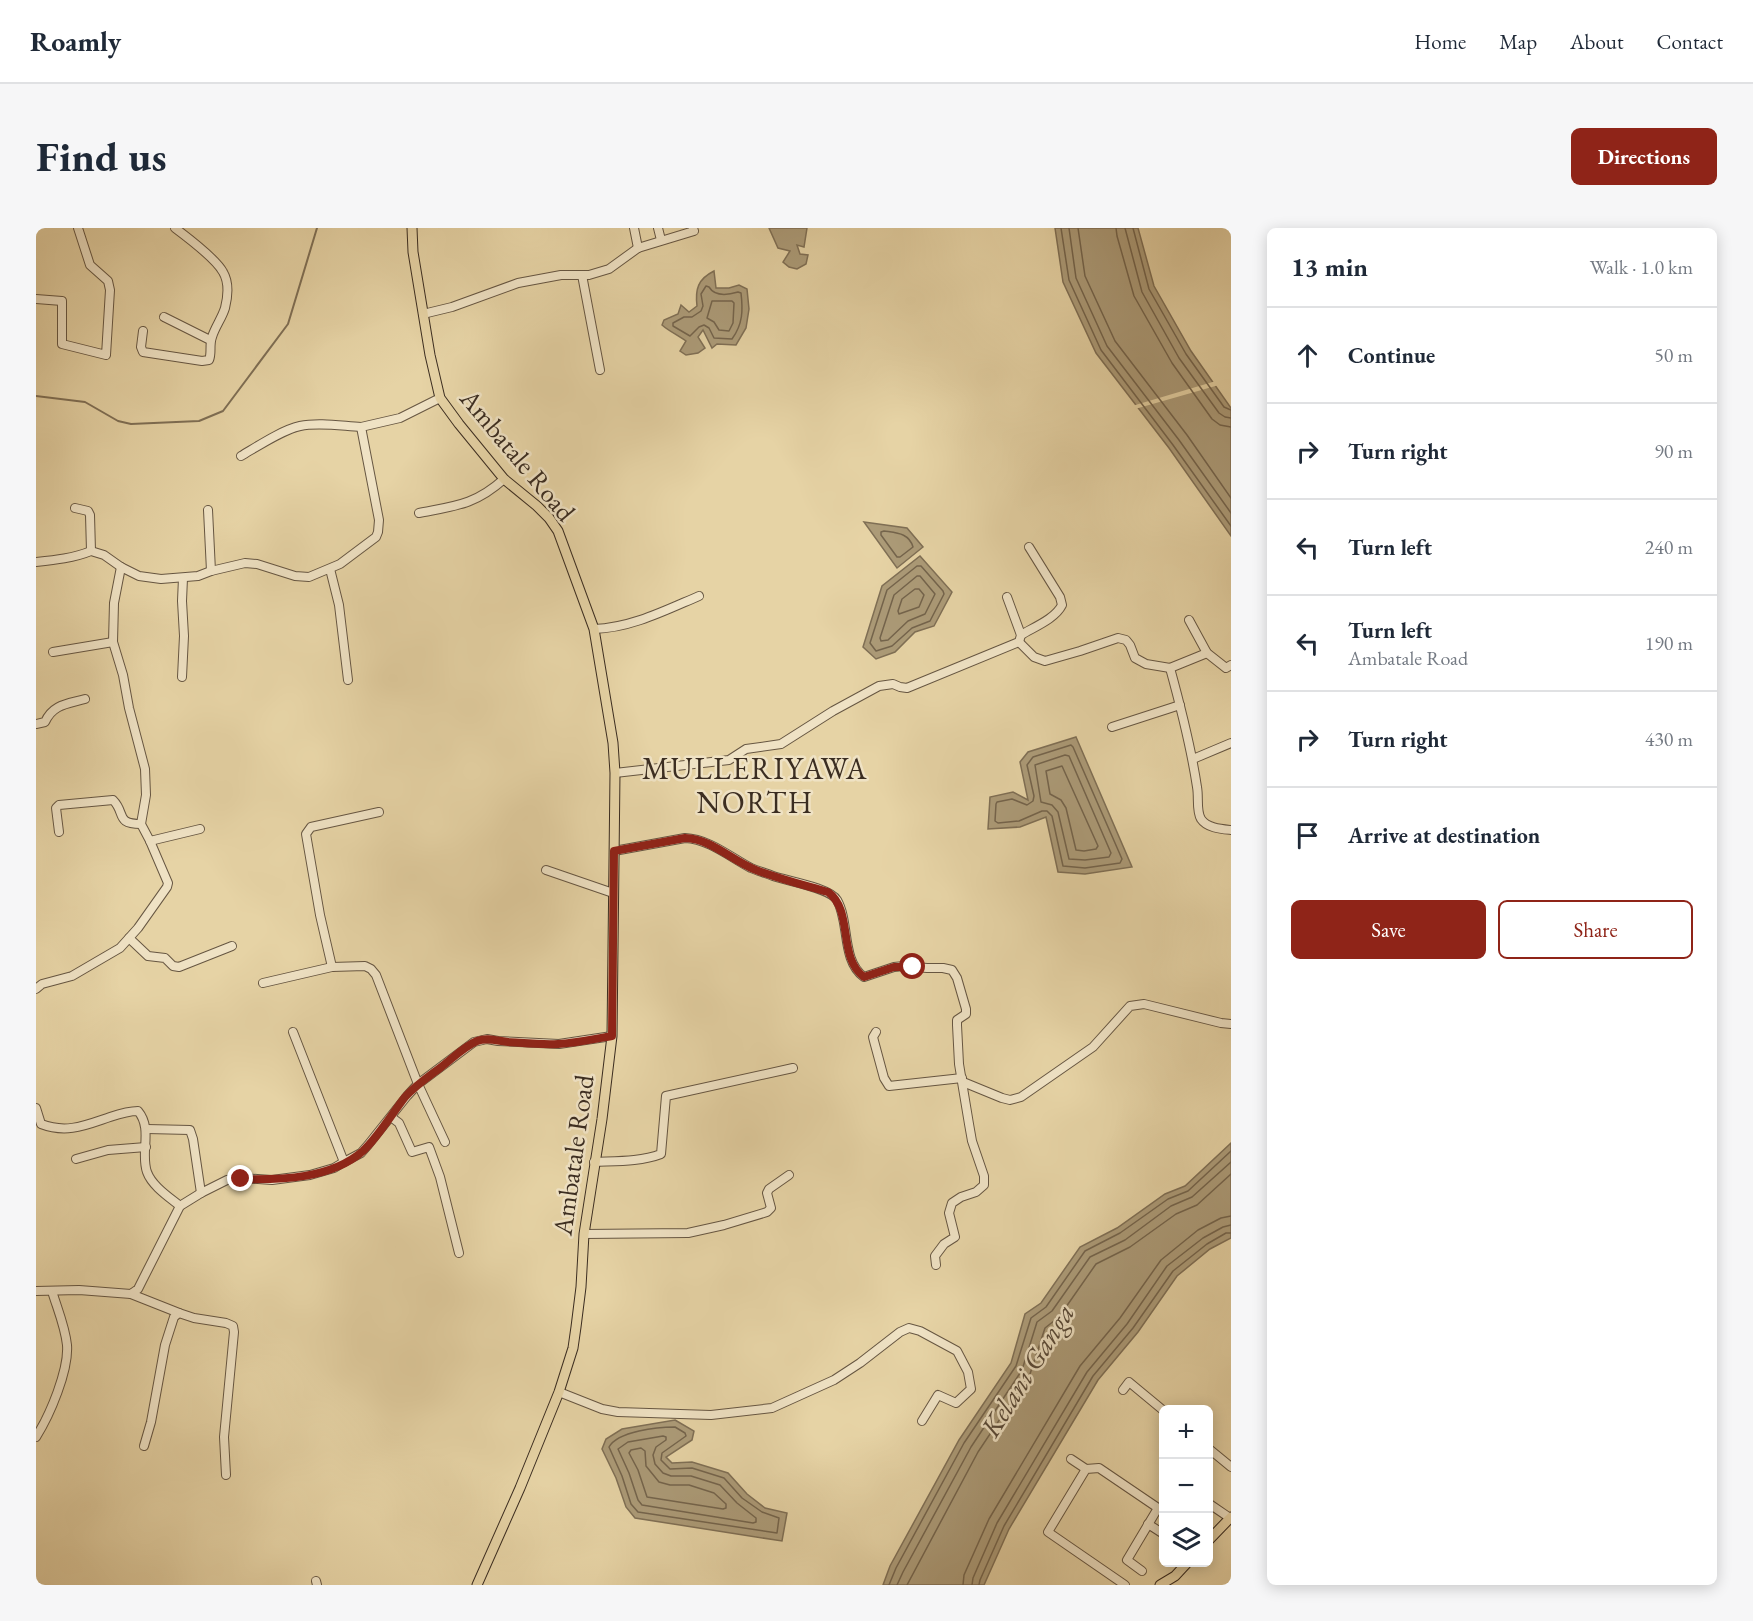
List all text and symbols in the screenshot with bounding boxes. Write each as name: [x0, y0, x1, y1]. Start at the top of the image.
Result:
text: Roamly: [30, 23, 121, 59]
text: Home: [1414, 28, 1466, 55]
text: Map: [1499, 28, 1537, 55]
text: About: [1570, 28, 1623, 55]
text: Contact: [1656, 28, 1723, 55]
button: Directions: [1571, 128, 1717, 185]
text: Find us: [36, 129, 167, 184]
text: 13 min: [1291, 250, 1368, 284]
text: Walk · 1.0 km: [1590, 254, 1693, 280]
icon: ahead: [1291, 339, 1324, 372]
text: Continue: [1348, 341, 1435, 370]
text: 50 m: [1654, 342, 1693, 368]
street label: Ambatale Road: [452, 381, 584, 529]
icon: right: [1291, 435, 1324, 468]
text: Turn right: [1348, 437, 1447, 466]
text: 90 m: [1654, 438, 1693, 464]
icon: left: [1291, 531, 1324, 564]
text: Turn left: [1348, 533, 1432, 562]
text: 240 m: [1645, 534, 1693, 560]
text: Turn left: [1348, 616, 1432, 645]
icon: left: [1291, 627, 1324, 660]
text: 190 m: [1645, 630, 1693, 656]
text: Ambatale Road: [1348, 645, 1468, 671]
icon: right: [1291, 723, 1324, 756]
text: Turn right: [1348, 725, 1447, 754]
text: 430 m: [1645, 726, 1693, 752]
district label: MULLERIYAWA NORTH: [642, 749, 868, 822]
icon: arrive: [1291, 819, 1324, 852]
text: Arrive at destination: [1348, 821, 1540, 850]
button: Save: [1291, 900, 1486, 959]
button: Share: [1498, 900, 1693, 959]
route start: [899, 953, 925, 979]
street label: Ambatale Road: [544, 1072, 602, 1239]
route end: [227, 1165, 253, 1191]
water label: Kelani Ganga: [971, 1297, 1082, 1444]
map controls: [1159, 1405, 1213, 1567]
button: +: [1159, 1405, 1213, 1459]
button: −: [1159, 1459, 1213, 1513]
button: layers: [1159, 1513, 1213, 1567]

